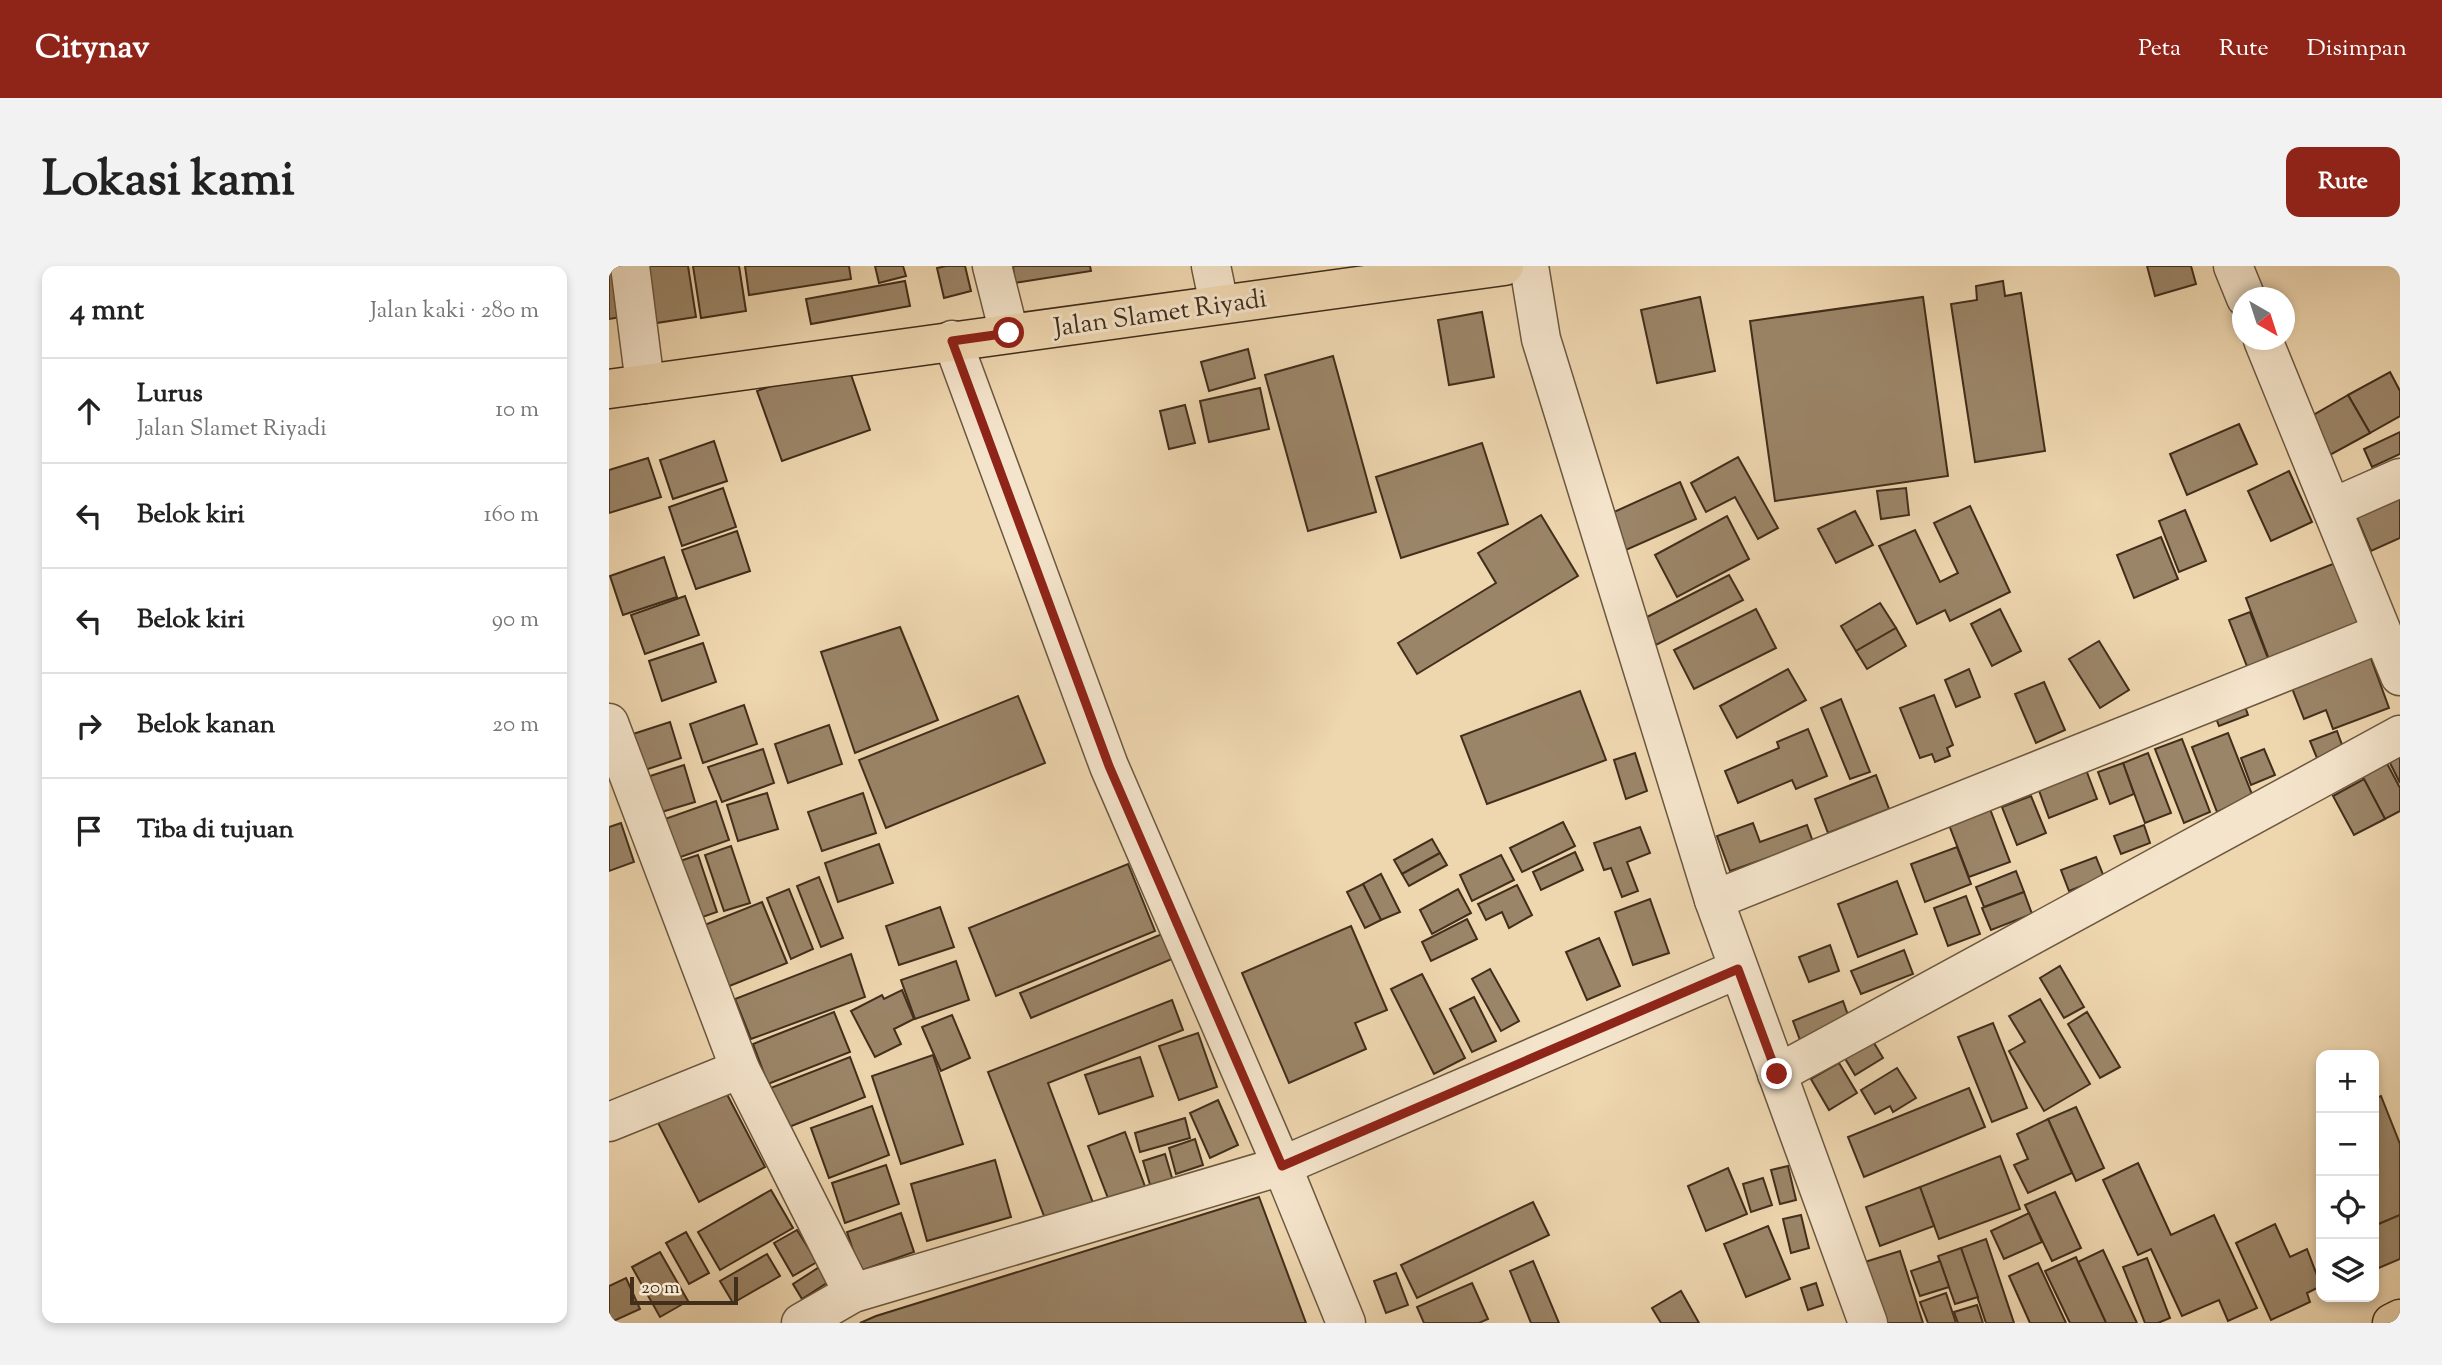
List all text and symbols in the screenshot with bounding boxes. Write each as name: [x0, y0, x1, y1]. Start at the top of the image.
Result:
text: Citynav: [35, 25, 150, 73]
text: Peta: [2138, 32, 2181, 66]
text: Rute: [2219, 32, 2269, 66]
text: Disimpan: [2307, 32, 2407, 66]
text: Lokasi kami: [42, 147, 295, 217]
button: Rute: [2286, 147, 2400, 217]
street label: Jalan Slamet Riyadi: [1050, 281, 1269, 348]
north arrow: [2232, 287, 2295, 350]
text: 4 mnt: [70, 290, 144, 333]
text: Jalan kaki · 280 m: [370, 295, 539, 328]
route start: [993, 317, 1024, 348]
text: Lurus: [137, 376, 203, 413]
icon: ahead: [70, 392, 108, 430]
text: 10 m: [495, 394, 539, 427]
text: Jalan Slamet Riyadi: [137, 413, 327, 446]
icon: left: [70, 497, 108, 535]
text: Belok kiri: [137, 497, 245, 534]
text: 160 m: [484, 499, 539, 532]
icon: left: [70, 602, 108, 640]
text: Belok kiri: [137, 602, 245, 639]
text: 90 m: [492, 604, 539, 637]
icon: right: [70, 707, 108, 745]
text: Belok kanan: [137, 707, 275, 744]
text: 20 m: [492, 709, 539, 742]
icon: arrive: [70, 812, 108, 850]
text: Tiba di tujuan: [137, 812, 294, 849]
map controls: [2316, 1050, 2379, 1302]
button: +: [2316, 1050, 2379, 1113]
route end: [1761, 1058, 1792, 1089]
button: −: [2316, 1113, 2379, 1176]
button: locate: [2316, 1176, 2379, 1239]
button: layers: [2316, 1239, 2379, 1302]
scale bar: [630, 1274, 739, 1306]
text: 20 m: [641, 1275, 680, 1302]

